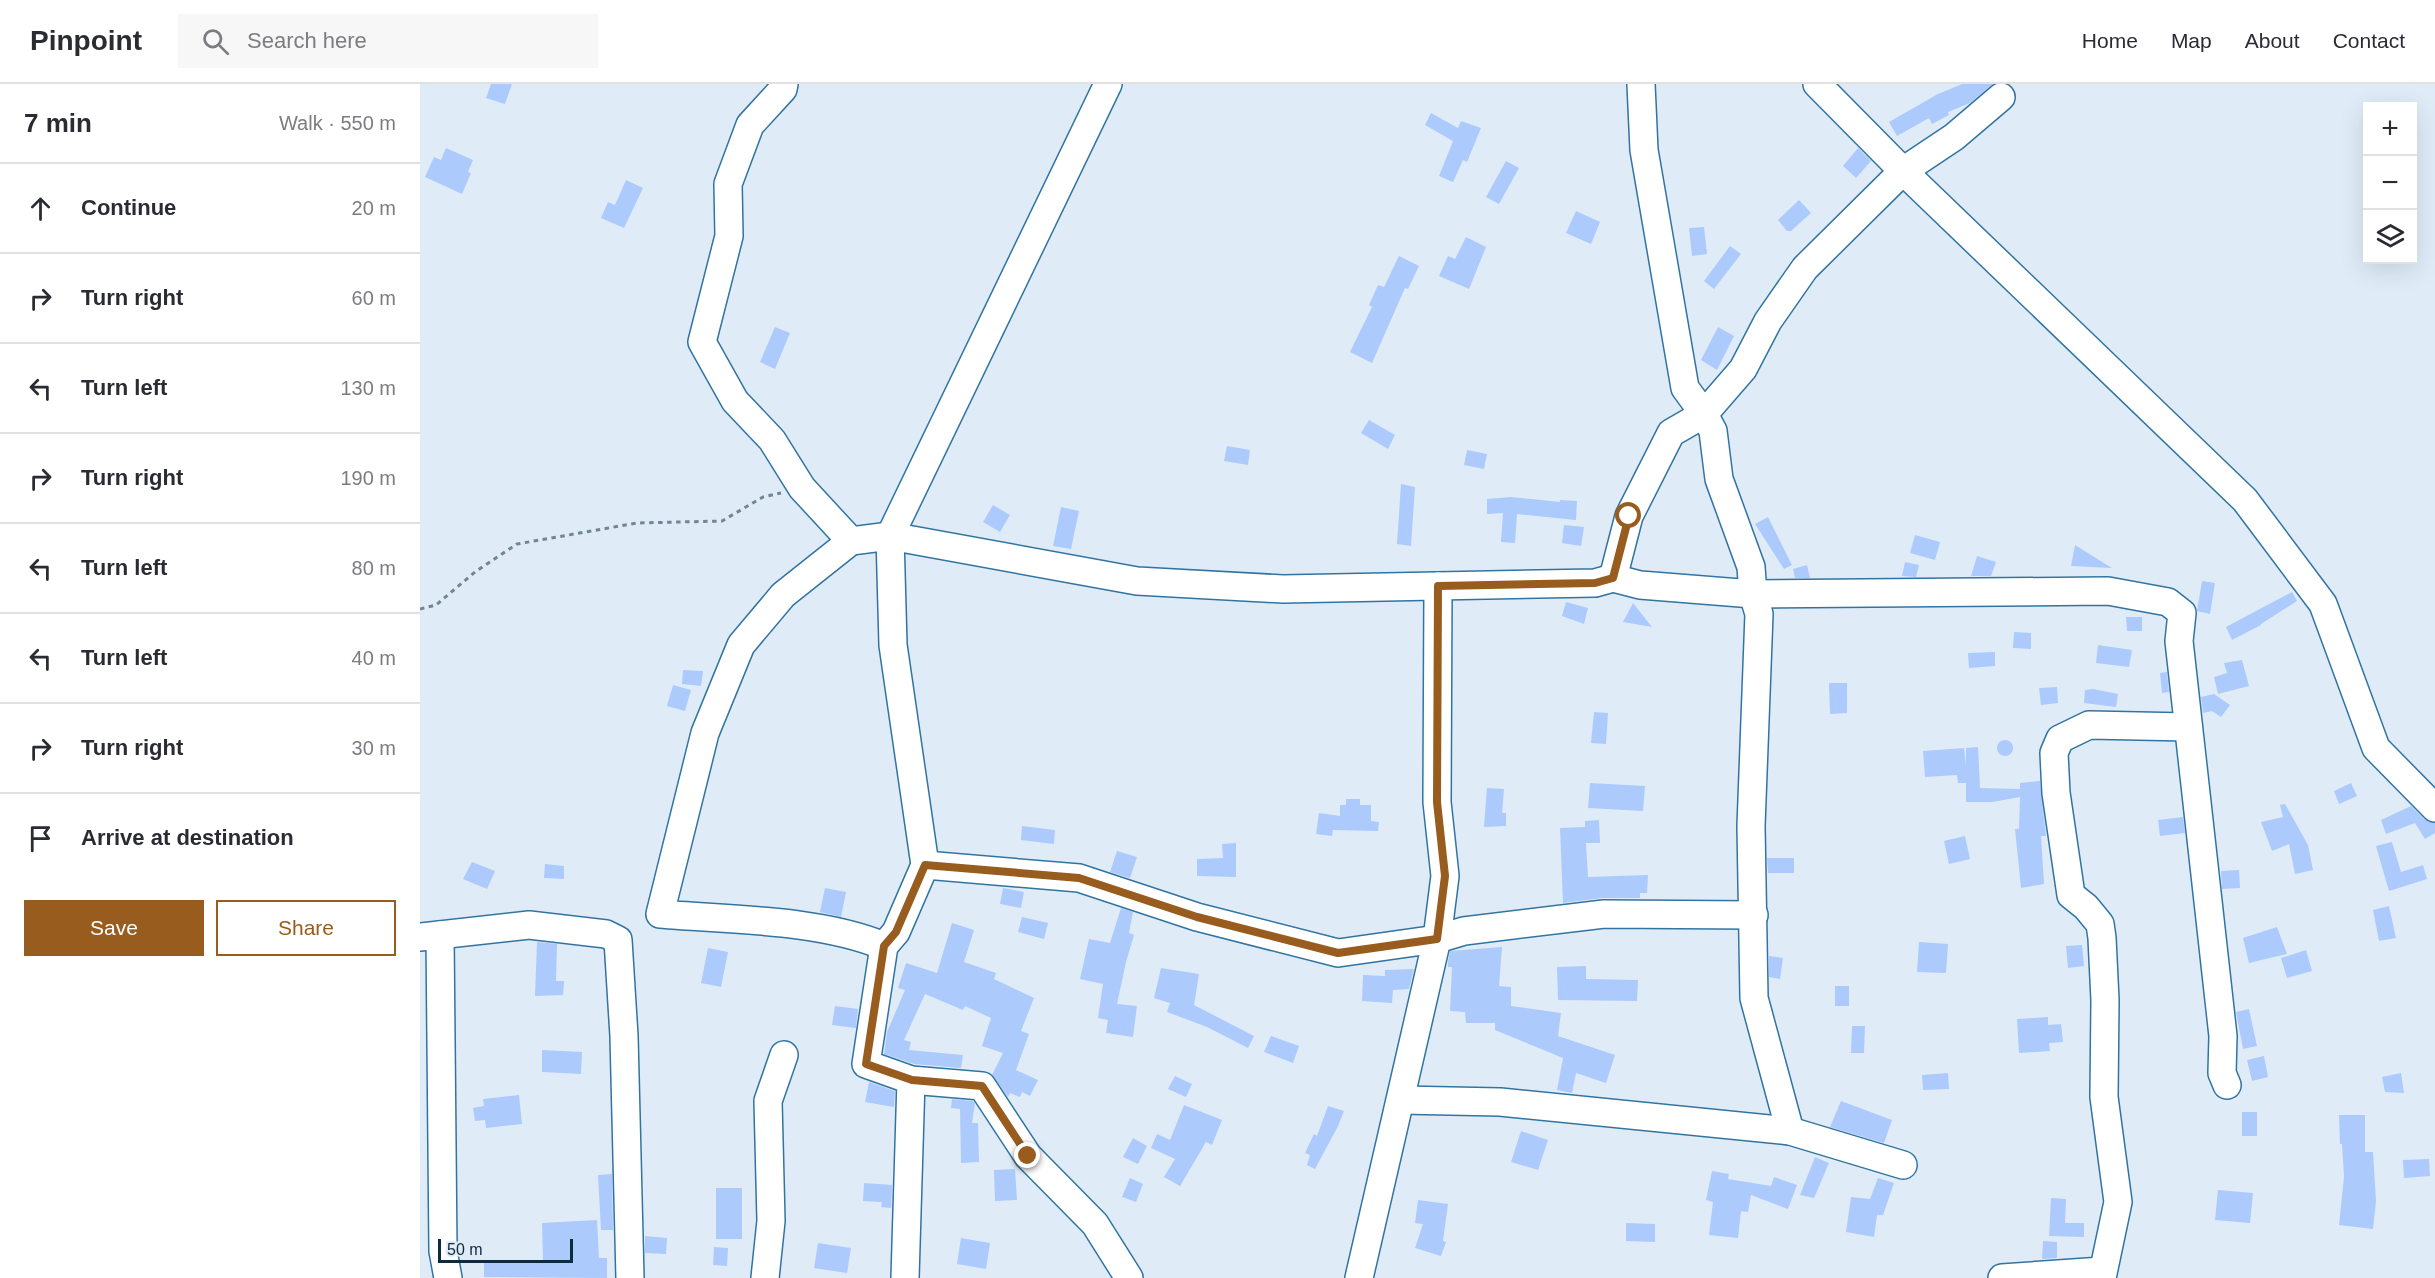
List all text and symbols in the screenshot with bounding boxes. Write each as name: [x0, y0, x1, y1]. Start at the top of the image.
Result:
search box: [178, 14, 598, 68]
text: Pinpoint: [30, 25, 142, 56]
icon: search: [199, 25, 232, 58]
text: Search here: [247, 28, 367, 53]
text: Home: [2082, 29, 2138, 52]
text: Map: [2171, 29, 2212, 52]
text: About: [2245, 29, 2300, 52]
text: Contact: [2333, 29, 2405, 52]
map controls: [2363, 102, 2417, 264]
button: +: [2363, 102, 2417, 156]
text: 7 min: [24, 108, 92, 138]
text: Walk · 550 m: [279, 112, 396, 134]
button: −: [2363, 156, 2417, 210]
icon: ahead: [24, 192, 57, 225]
text: Continue: [81, 195, 176, 220]
text: 20 m: [352, 197, 396, 219]
button: layers: [2363, 210, 2417, 264]
icon: right: [24, 282, 57, 315]
text: Turn right: [81, 285, 183, 310]
text: 60 m: [352, 287, 396, 309]
icon: left: [24, 372, 57, 405]
text: Turn left: [81, 375, 167, 400]
text: 130 m: [340, 377, 396, 399]
icon: right: [24, 462, 57, 495]
text: Turn right: [81, 465, 183, 490]
text: 190 m: [340, 467, 396, 489]
route start: [1615, 502, 1641, 528]
icon: left: [24, 552, 57, 585]
text: Turn left: [81, 555, 167, 580]
text: 80 m: [352, 557, 396, 579]
icon: left: [24, 642, 57, 675]
text: Turn left: [81, 645, 167, 670]
text: 40 m: [352, 647, 396, 669]
icon: right: [24, 732, 57, 765]
text: Turn right: [81, 735, 183, 760]
text: 30 m: [352, 737, 396, 759]
icon: arrive: [24, 822, 57, 855]
text: Arrive at destination: [81, 825, 294, 850]
button: Save: [24, 900, 204, 956]
button: Share: [216, 900, 396, 956]
route end: [1014, 1142, 1040, 1168]
scale bar: [438, 1236, 573, 1264]
text: 50 m: [447, 1241, 483, 1258]

